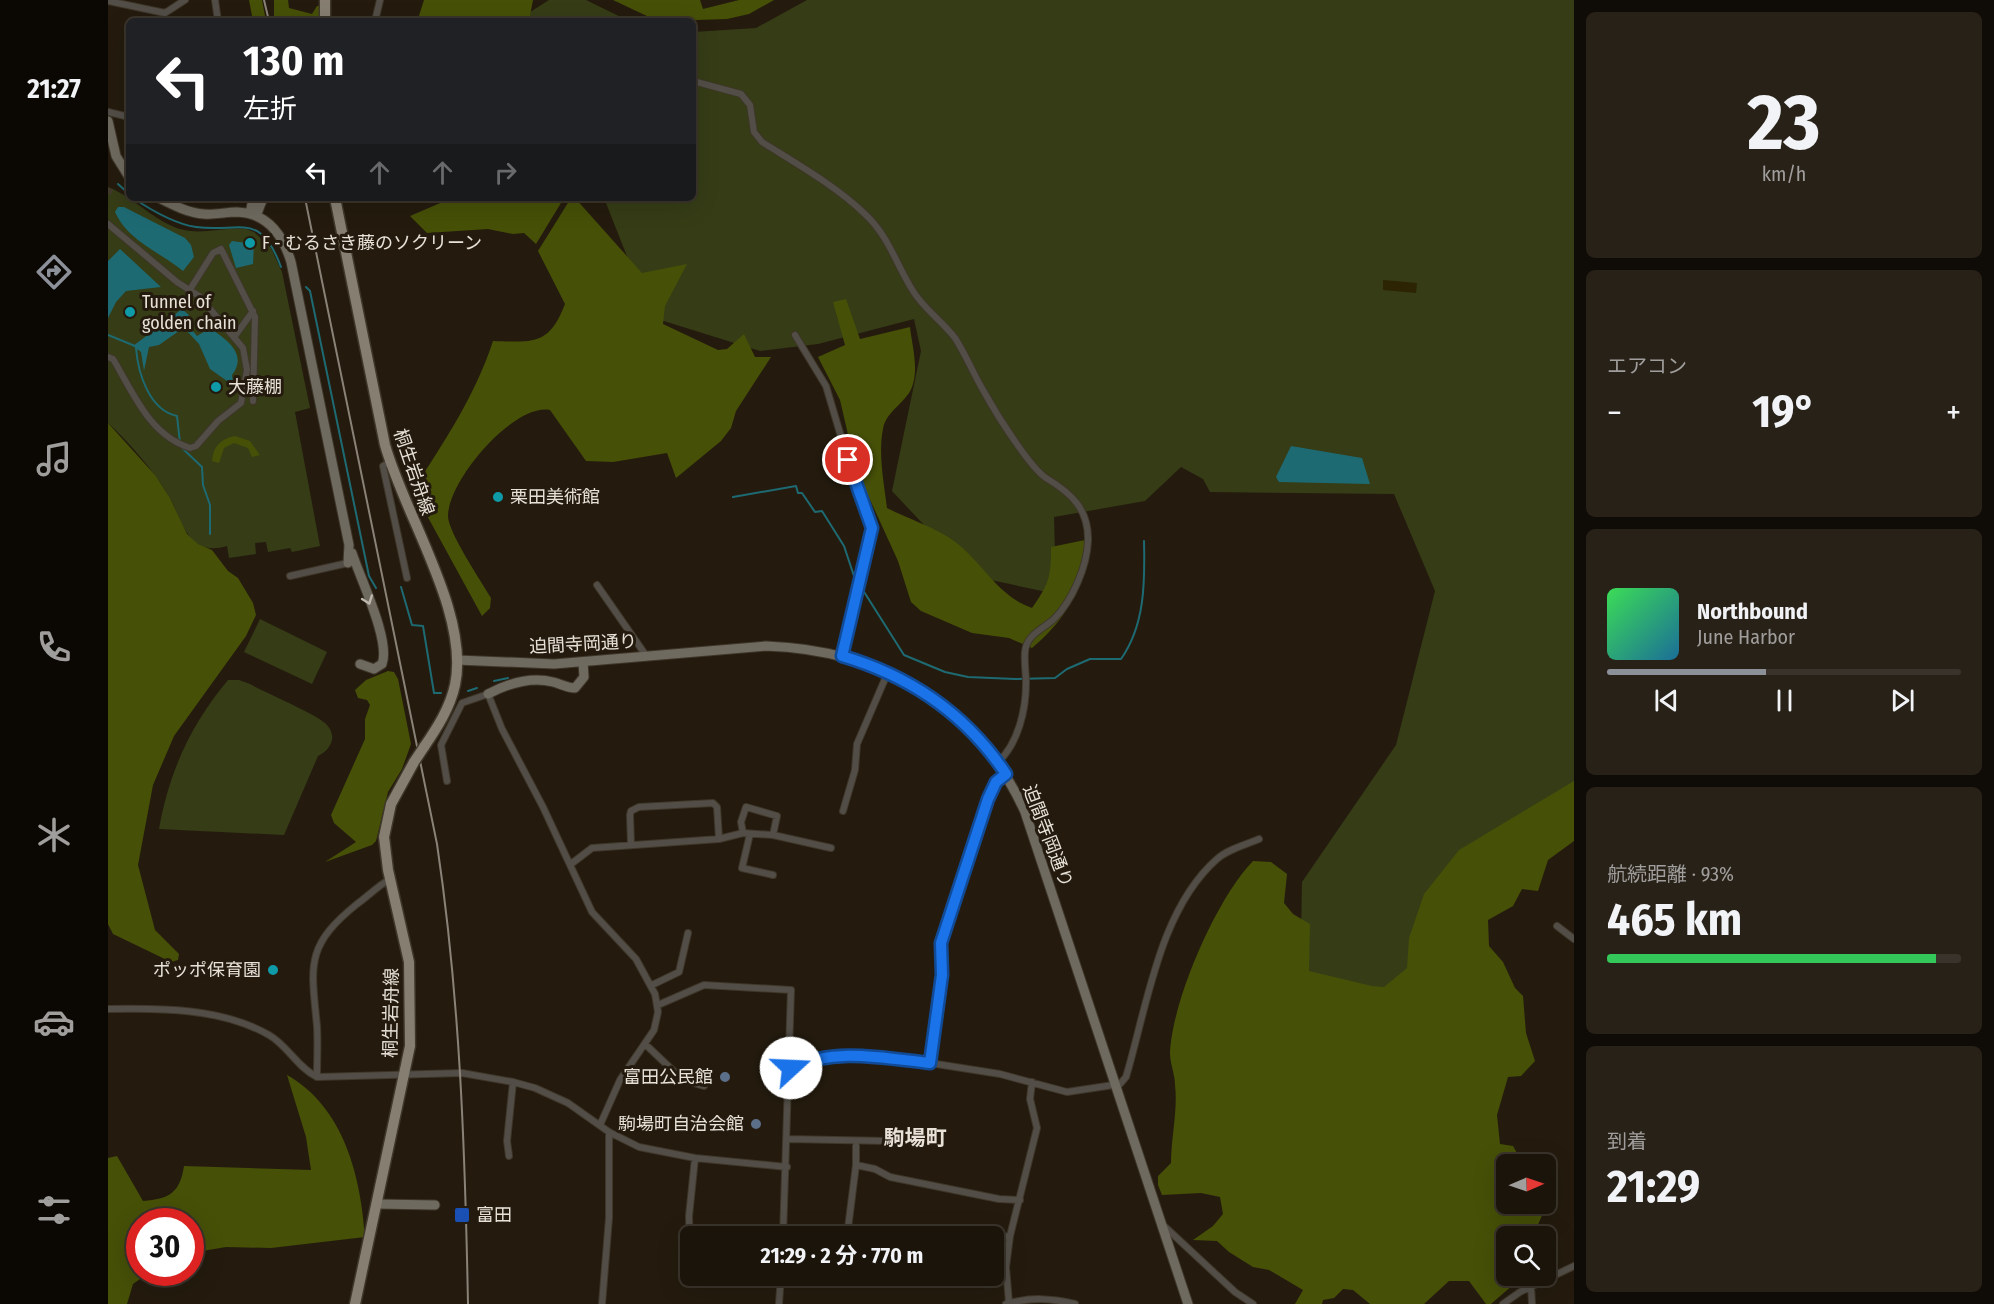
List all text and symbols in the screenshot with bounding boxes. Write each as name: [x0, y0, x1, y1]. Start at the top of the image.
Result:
text: 130 m: [243, 36, 344, 86]
icon: left: [144, 42, 222, 120]
text: 21:27: [27, 73, 81, 105]
text: 23: [1747, 76, 1821, 170]
text: 左折: [243, 93, 297, 125]
icon: left: [300, 156, 333, 189]
icon: ahead: [363, 156, 396, 189]
icon: ahead: [426, 156, 459, 189]
icon: right: [489, 156, 522, 189]
text: km/h: [1762, 162, 1806, 186]
place label: F - むるさき藤のソクリーン: [262, 232, 482, 254]
marker: F - むるさき藤のソクリーン: [243, 236, 257, 250]
icon: directions: [33, 251, 75, 293]
place label: Tunnel of golden chain: [142, 291, 237, 334]
marker: Tunnel of golden chain: [123, 305, 137, 319]
text: エアコン: [1607, 354, 1687, 378]
place label: 大藤棚: [228, 376, 282, 398]
marker: 大藤棚: [209, 380, 223, 394]
text: 19°: [1752, 385, 1816, 439]
text: −: [1607, 393, 1622, 433]
text: +: [1946, 393, 1961, 433]
street label: 桐生岩舟線: [389, 426, 439, 518]
pin: [822, 434, 873, 485]
icon: music: [33, 438, 75, 480]
icon: arrive: [831, 443, 864, 476]
place label: 栗田美術館: [510, 486, 600, 508]
marker: 栗田美術館: [491, 490, 505, 504]
one-way arrow: [361, 594, 374, 605]
text: Northbound: [1697, 598, 1808, 625]
text: June Harbor: [1697, 625, 1795, 649]
icon: phone: [33, 626, 75, 668]
street label: 迫間寺岡通り: [528, 630, 638, 658]
icon: previous: [1650, 684, 1683, 717]
icon: pause: [1768, 684, 1801, 717]
icon: next: [1886, 684, 1919, 717]
street label: 迫間寺岡通り: [1018, 782, 1078, 890]
icon: climate: [33, 814, 75, 856]
text: 航続距離 · 93%: [1607, 862, 1734, 886]
text: 465 km: [1607, 893, 1742, 947]
place label: ポッポ保育園: [153, 959, 261, 981]
marker: ポッポ保育園: [266, 963, 280, 977]
street label: 桐生岩舟線: [379, 968, 403, 1058]
icon: car: [33, 1001, 75, 1043]
position arrow: [759, 1036, 823, 1100]
place label: 富田公民館: [623, 1066, 713, 1088]
marker: 富田公民館: [718, 1070, 732, 1084]
place label: 駒場町自治会館: [618, 1113, 744, 1135]
marker: 駒場町自治会館: [749, 1117, 763, 1131]
district label: 駒場町: [884, 1125, 947, 1151]
text: 到着: [1607, 1129, 1647, 1153]
north arrow: [1496, 1154, 1556, 1214]
map controls: [1496, 1154, 1556, 1286]
text: 21:29: [1607, 1160, 1700, 1214]
icon: filters: [33, 1189, 75, 1231]
place label: 富田: [476, 1204, 512, 1226]
marker: 富田: [453, 1206, 471, 1224]
speed limit sign: 30: [126, 1208, 204, 1286]
button: search: [1496, 1226, 1556, 1286]
text: 21:29 · 2 分 · 770 m: [761, 1242, 923, 1269]

